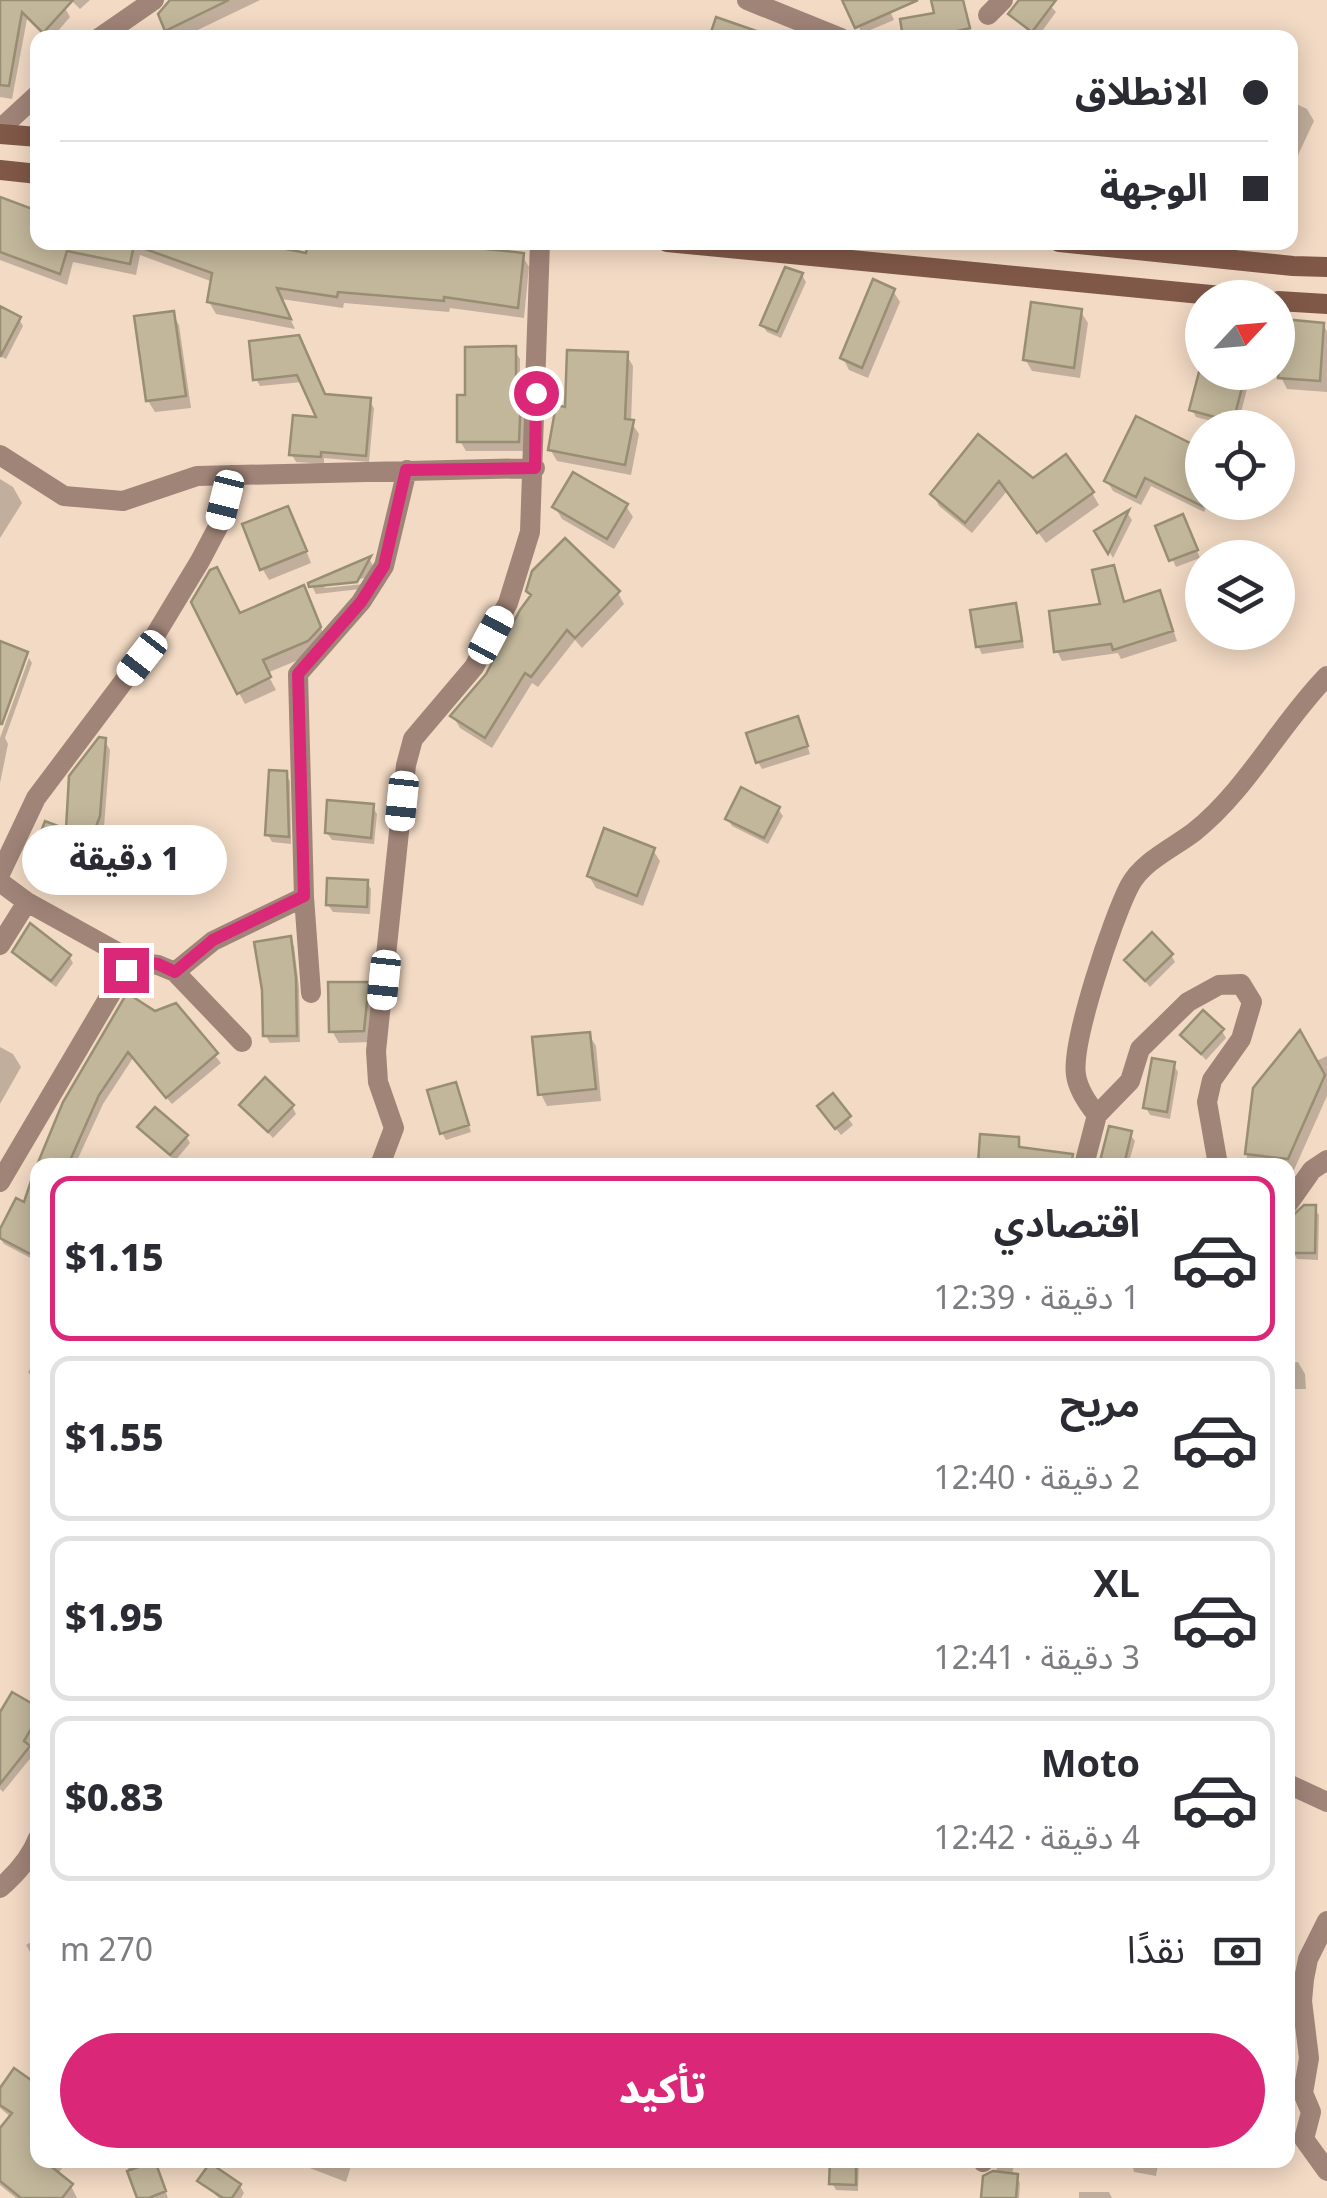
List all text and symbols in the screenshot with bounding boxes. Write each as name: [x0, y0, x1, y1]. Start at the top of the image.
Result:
text: الانطلاق: [1075, 53, 1208, 133]
text: الوجهة: [1100, 149, 1208, 229]
north arrow: [1185, 280, 1295, 390]
map controls: [1185, 280, 1295, 650]
route start: [514, 371, 559, 416]
button: locate: [1185, 410, 1295, 520]
car: [203, 467, 247, 533]
button: layers: [1185, 540, 1295, 650]
car: [464, 601, 518, 669]
car: [112, 625, 172, 691]
car: [384, 770, 420, 832]
callout: 1 دقيقة: [23, 825, 228, 895]
text: 1 دقيقة: [69, 826, 180, 894]
route end: [104, 948, 149, 993]
car: [366, 949, 402, 1011]
text: اقتصادي: [994, 1185, 1140, 1265]
icon: car: [1170, 1214, 1260, 1304]
text: $1.15: [65, 1219, 164, 1299]
text: 1 دقيقة · 12:39: [933, 1265, 1140, 1333]
text: مريح: [1060, 1365, 1140, 1445]
icon: car: [1170, 1394, 1260, 1484]
text: $1.55: [65, 1399, 164, 1479]
text: 2 دقيقة · 12:40: [933, 1445, 1140, 1513]
text: XL: [1093, 1545, 1140, 1625]
icon: car: [1170, 1574, 1260, 1664]
text: $1.95: [65, 1579, 164, 1659]
text: 3 دقيقة · 12:41: [933, 1625, 1140, 1693]
text: Moto: [1041, 1725, 1140, 1805]
icon: car: [1170, 1754, 1260, 1844]
text: $0.83: [65, 1759, 164, 1839]
text: 4 دقيقة · 12:42: [933, 1805, 1140, 1873]
text: نقدًا: [1127, 1911, 1185, 1991]
text: 270 m: [60, 1917, 153, 1985]
icon: cash: [1210, 1924, 1265, 1979]
button: تأكيد: [60, 2033, 1265, 2148]

